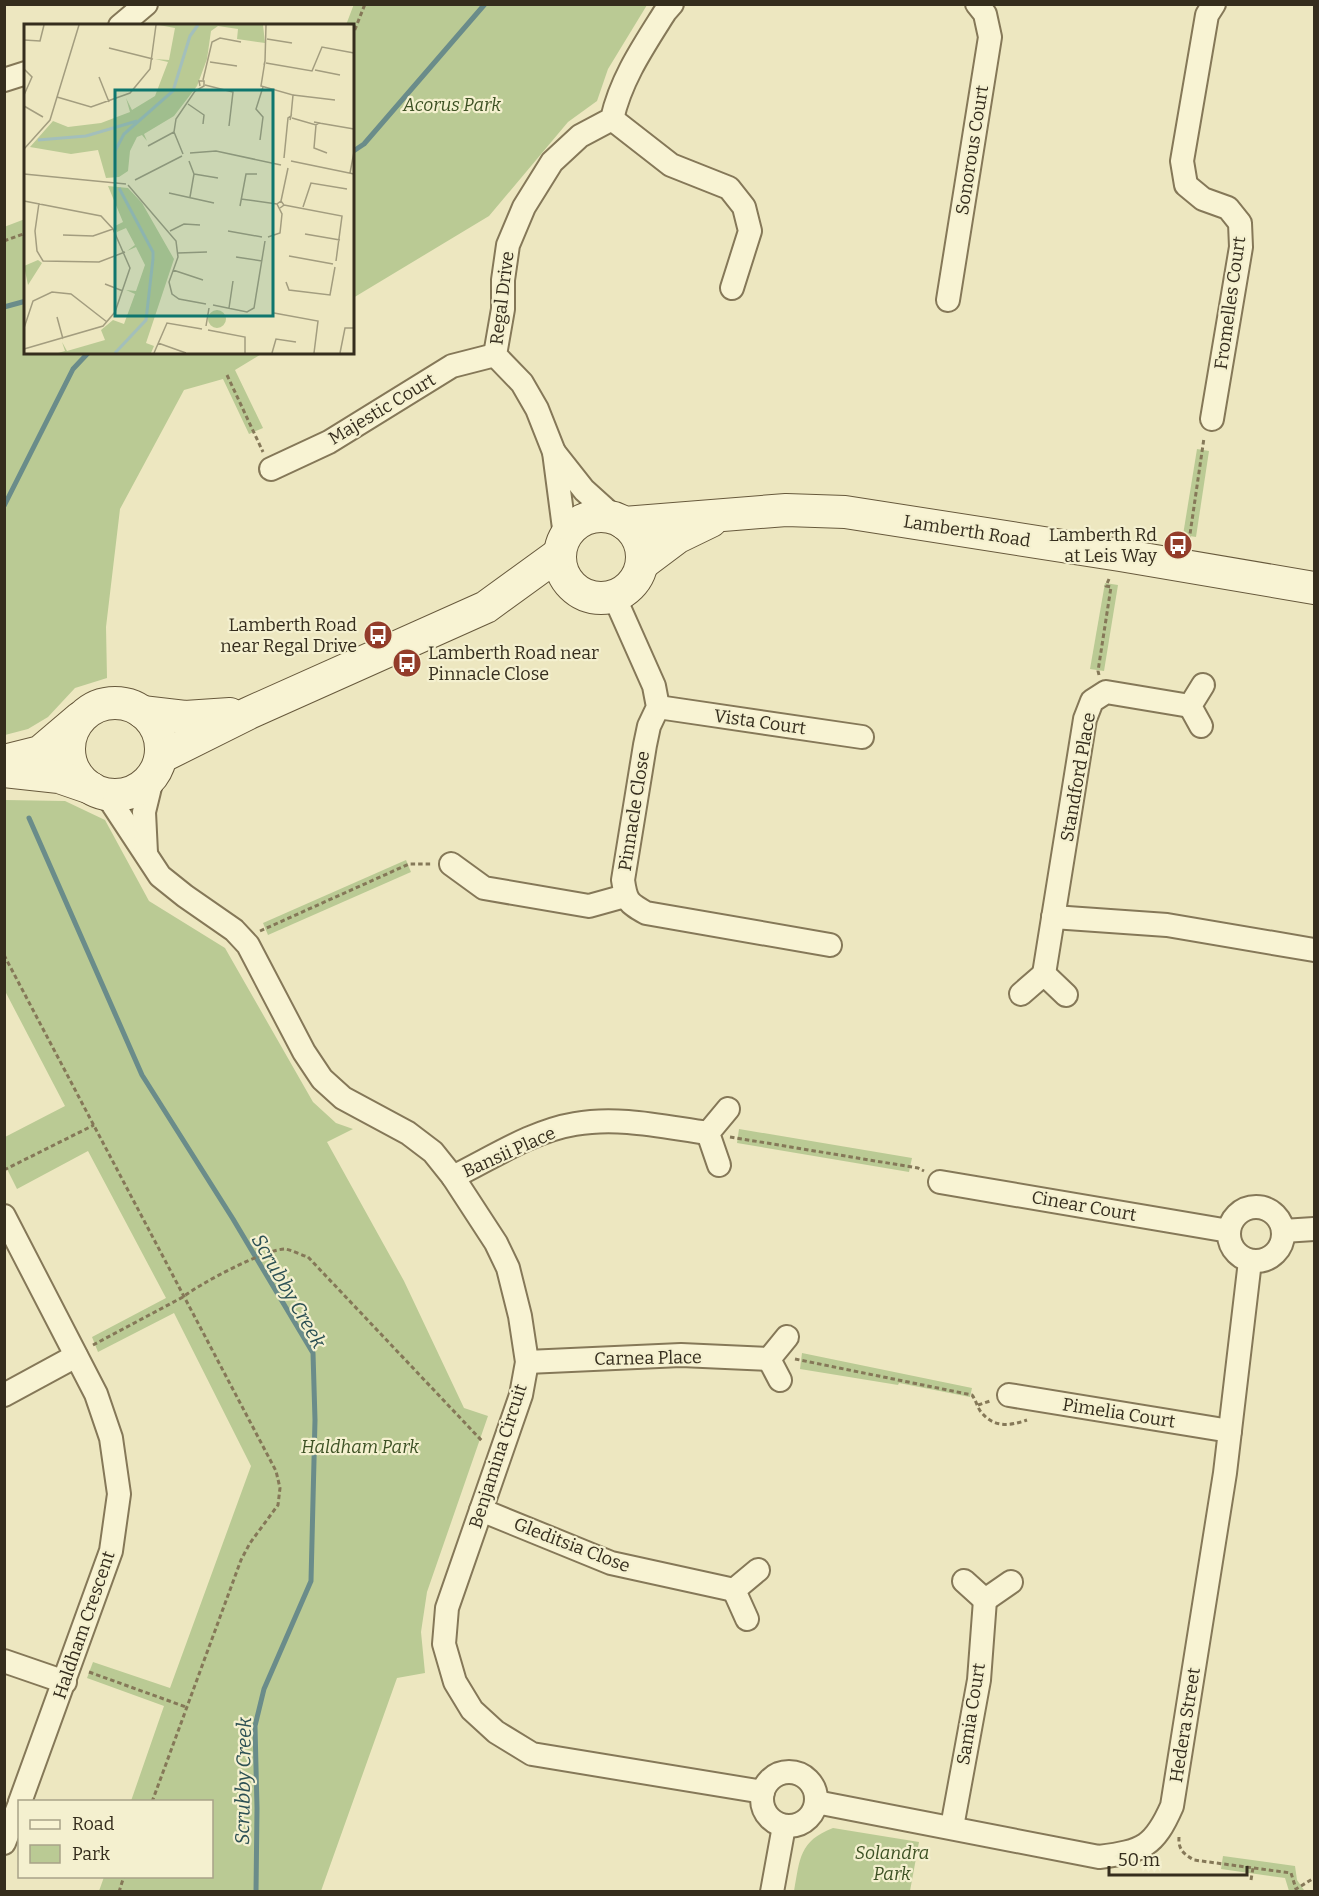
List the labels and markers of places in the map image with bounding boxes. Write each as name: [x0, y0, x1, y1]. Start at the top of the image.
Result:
place label: Lamberth Rd at Leis Way: [1049, 524, 1157, 567]
bus stop icon: Lamberth Rd at Leis Way: [1162, 529, 1194, 561]
place label: Lamberth Road near Regal Drive: [220, 614, 357, 657]
bus stop icon: Lamberth Road near Regal Drive: [362, 619, 394, 651]
place label: Lamberth Road near Pinnacle Close: [428, 642, 599, 685]
bus stop icon: Lamberth Road near Pinnacle Close: [391, 647, 423, 679]

